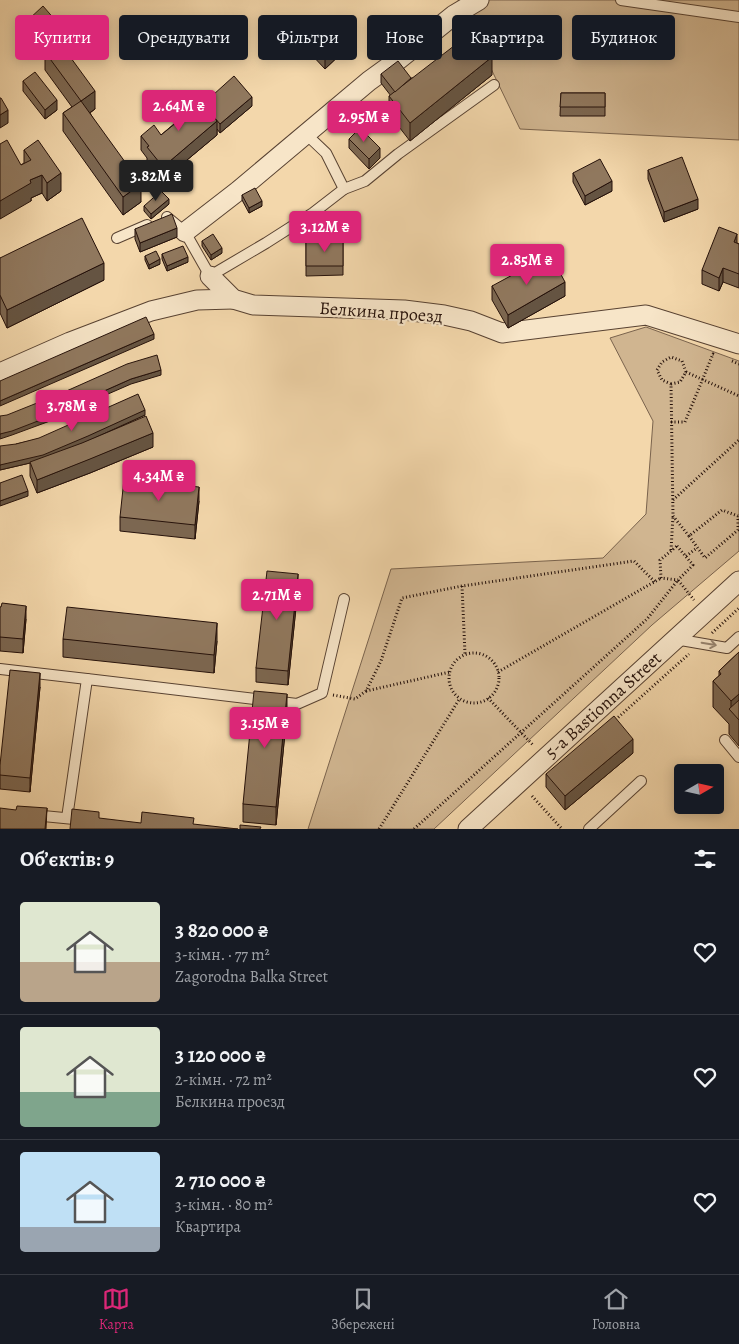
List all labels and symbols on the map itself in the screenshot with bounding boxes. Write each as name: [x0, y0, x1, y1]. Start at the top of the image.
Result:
pin: 2.64M ₴: [133, 90, 225, 132]
pin: 2.95M ₴: [318, 100, 410, 143]
pin: 3.82M ₴: [110, 160, 202, 202]
pin: 3.12M ₴: [279, 210, 371, 253]
pin: 2.85M ₴: [481, 244, 573, 286]
street label: Белкина проезд: [318, 296, 444, 328]
pin: 3.78M ₴: [26, 390, 118, 432]
pin: 4.34M ₴: [113, 460, 205, 502]
pin: 2.71M ₴: [231, 578, 323, 621]
one-way arrow: [701, 640, 717, 650]
street label: 5-a Bastionna Street: [540, 646, 666, 764]
pin: 3.15M ₴: [219, 706, 311, 749]
north arrow: [674, 764, 724, 814]

